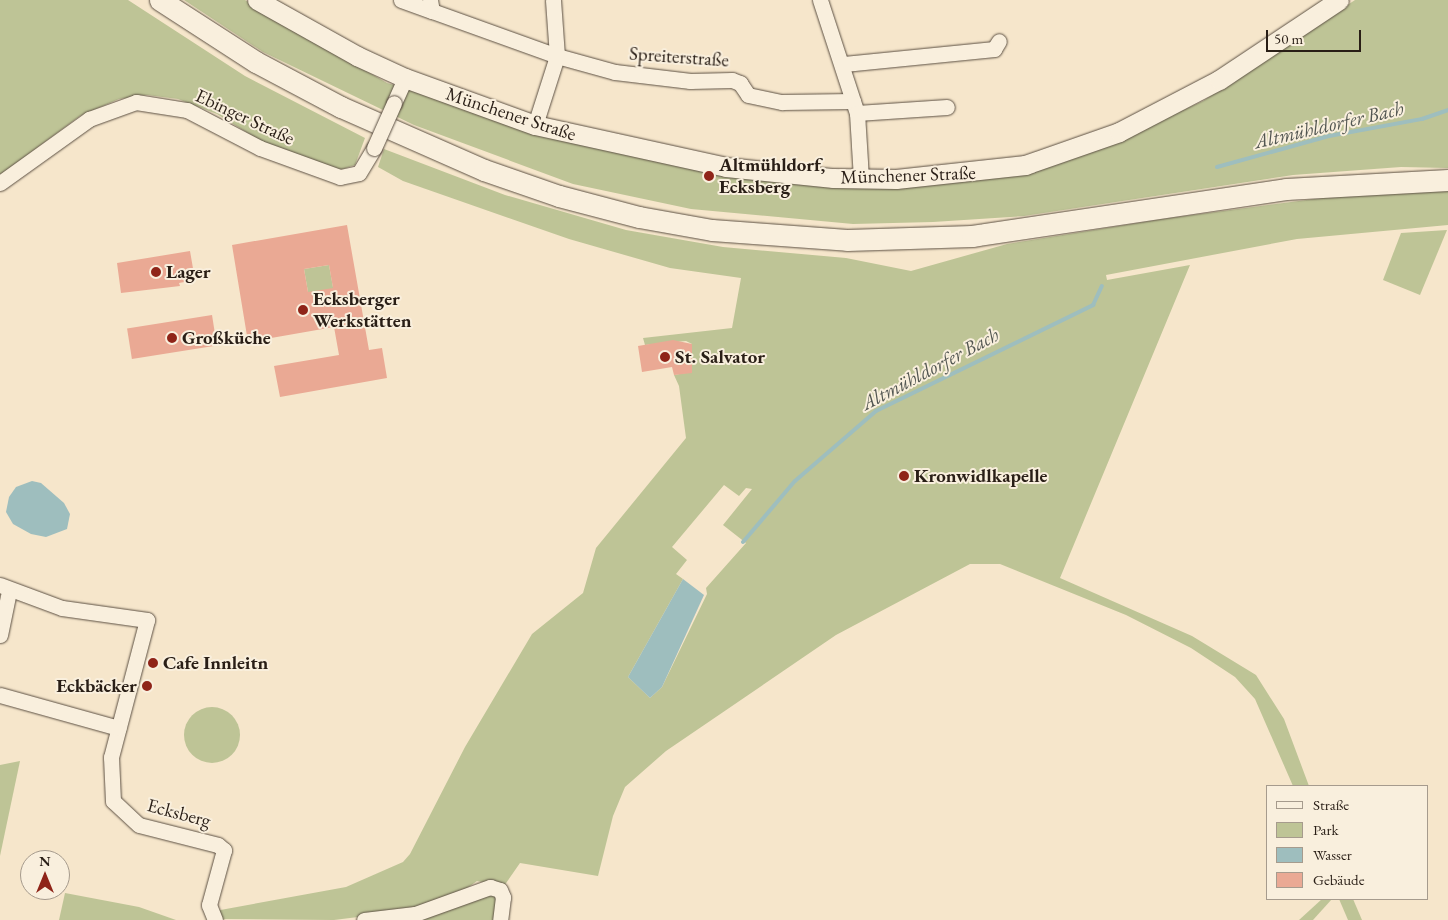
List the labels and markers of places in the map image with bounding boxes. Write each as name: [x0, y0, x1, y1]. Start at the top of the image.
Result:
place label: Altmühldorf, Ecksberg: [719, 154, 825, 198]
marker: Altmühldorf, Ecksberg: [703, 170, 715, 182]
place label: Lager: [166, 261, 211, 283]
marker: Lager: [150, 266, 162, 278]
place label: Ecksberger Werkstätten: [313, 288, 412, 332]
marker: Ecksberger Werkstätten: [297, 304, 309, 316]
place label: Großküche: [182, 327, 271, 349]
marker: Großküche: [166, 332, 178, 344]
place label: St. Salvator: [675, 346, 765, 368]
marker: St. Salvator: [659, 351, 671, 363]
place label: Kronwidlkapelle: [914, 465, 1047, 487]
marker: Kronwidlkapelle: [898, 470, 910, 482]
place label: Cafe Innleitn: [163, 652, 268, 674]
marker: Cafe Innleitn: [147, 657, 159, 669]
place label: Eckbäcker: [56, 675, 137, 697]
marker: Eckbäcker: [141, 680, 153, 692]

